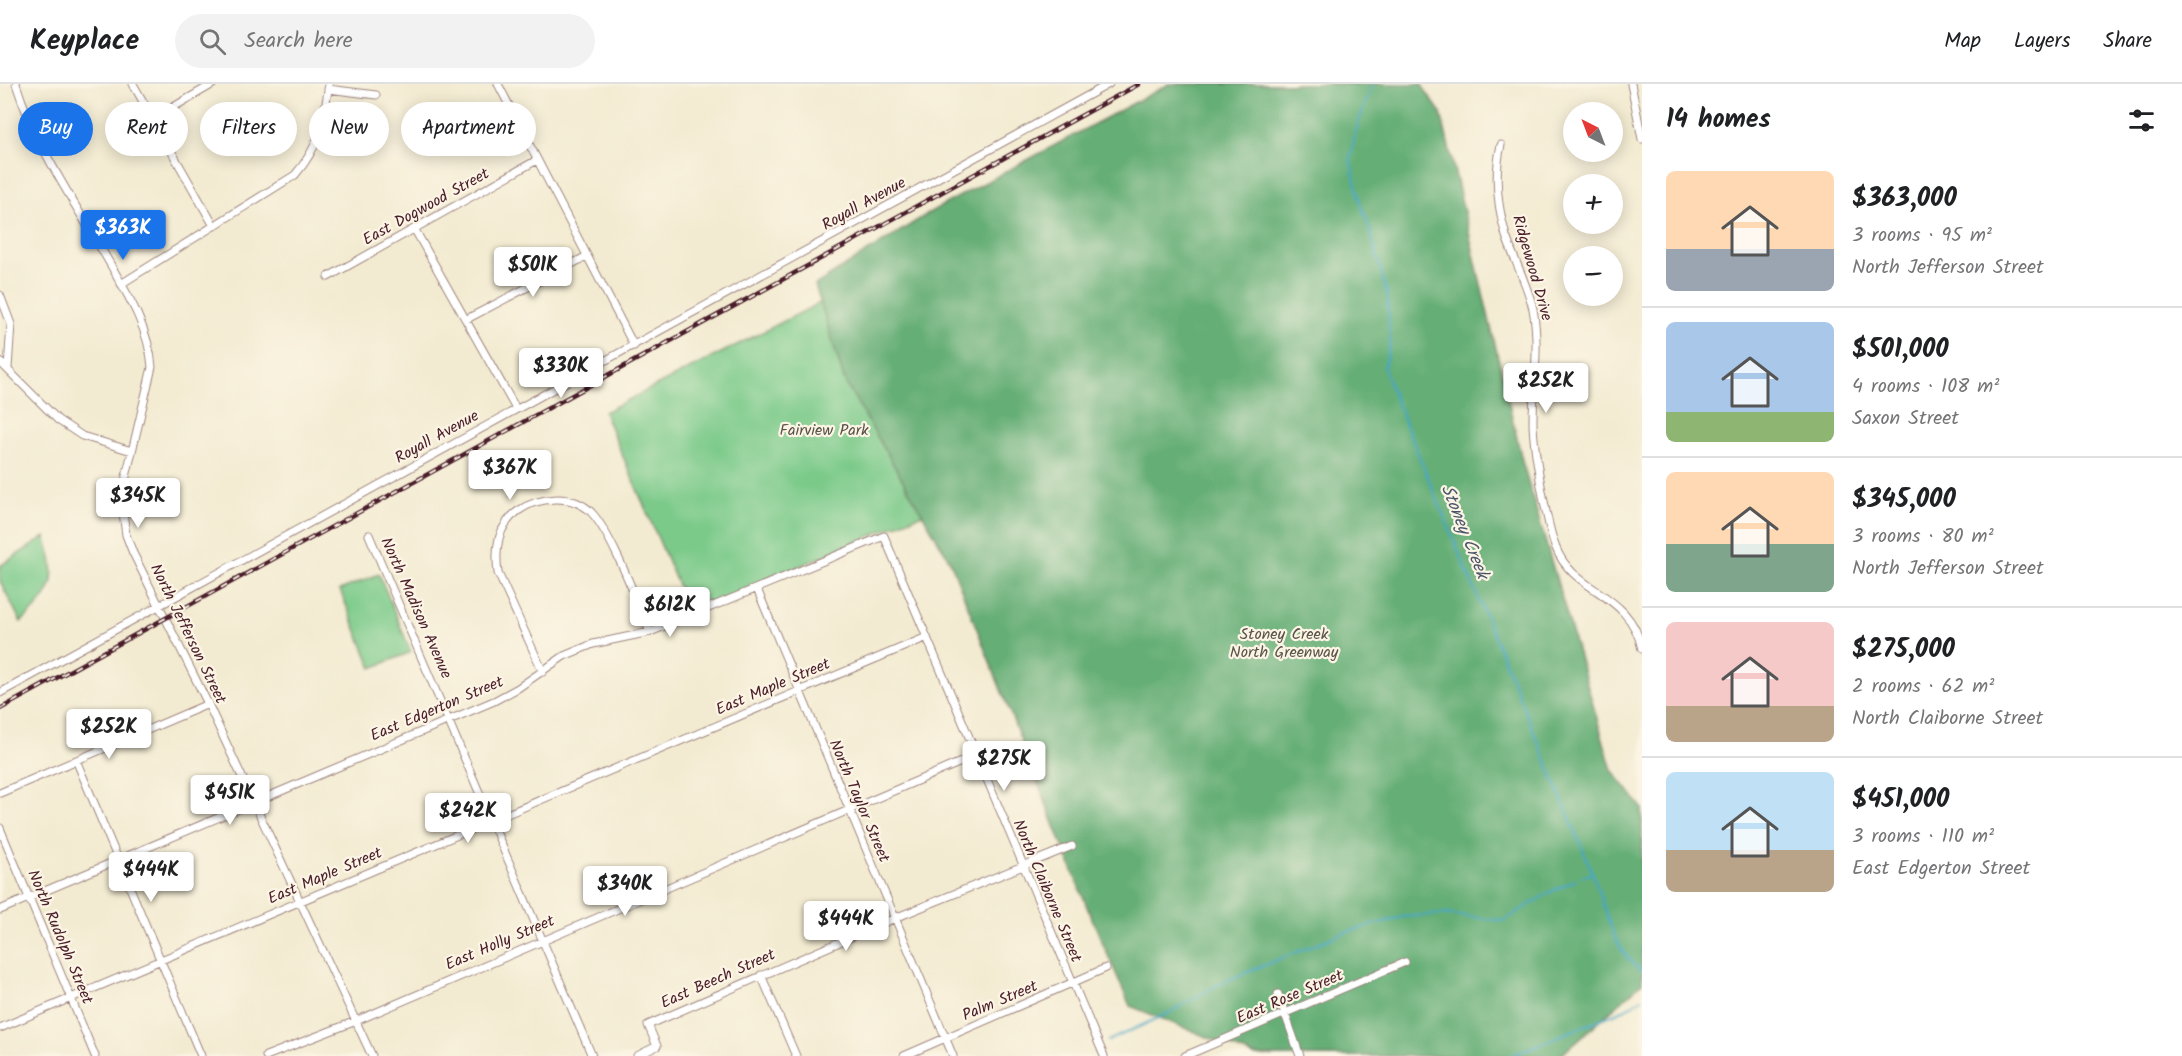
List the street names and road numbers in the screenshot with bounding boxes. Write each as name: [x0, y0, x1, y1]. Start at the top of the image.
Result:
street label: East Dogwood Street: [358, 161, 495, 252]
street label: Royall Avenue: [817, 171, 911, 237]
street label: Ridgewood Drive: [1505, 212, 1559, 324]
street label: Royall Avenue: [390, 404, 484, 470]
street label: North Madison Avenue: [374, 533, 458, 683]
street label: North Jefferson Street: [143, 560, 233, 709]
street label: East Maple Street: [712, 651, 835, 722]
street label: East Edgerton Street: [366, 669, 508, 748]
street label: North Taylor Street: [822, 736, 897, 867]
street label: North Claiborne Street: [1006, 816, 1089, 967]
street label: East Maple Street: [264, 840, 387, 911]
street label: North Rudolph Street: [20, 866, 100, 1009]
street label: East Holly Street: [441, 908, 559, 977]
street label: East Beech Street: [656, 942, 780, 1016]
street label: East Rose Street: [1233, 963, 1348, 1031]
street label: Palm Street: [958, 974, 1042, 1028]

